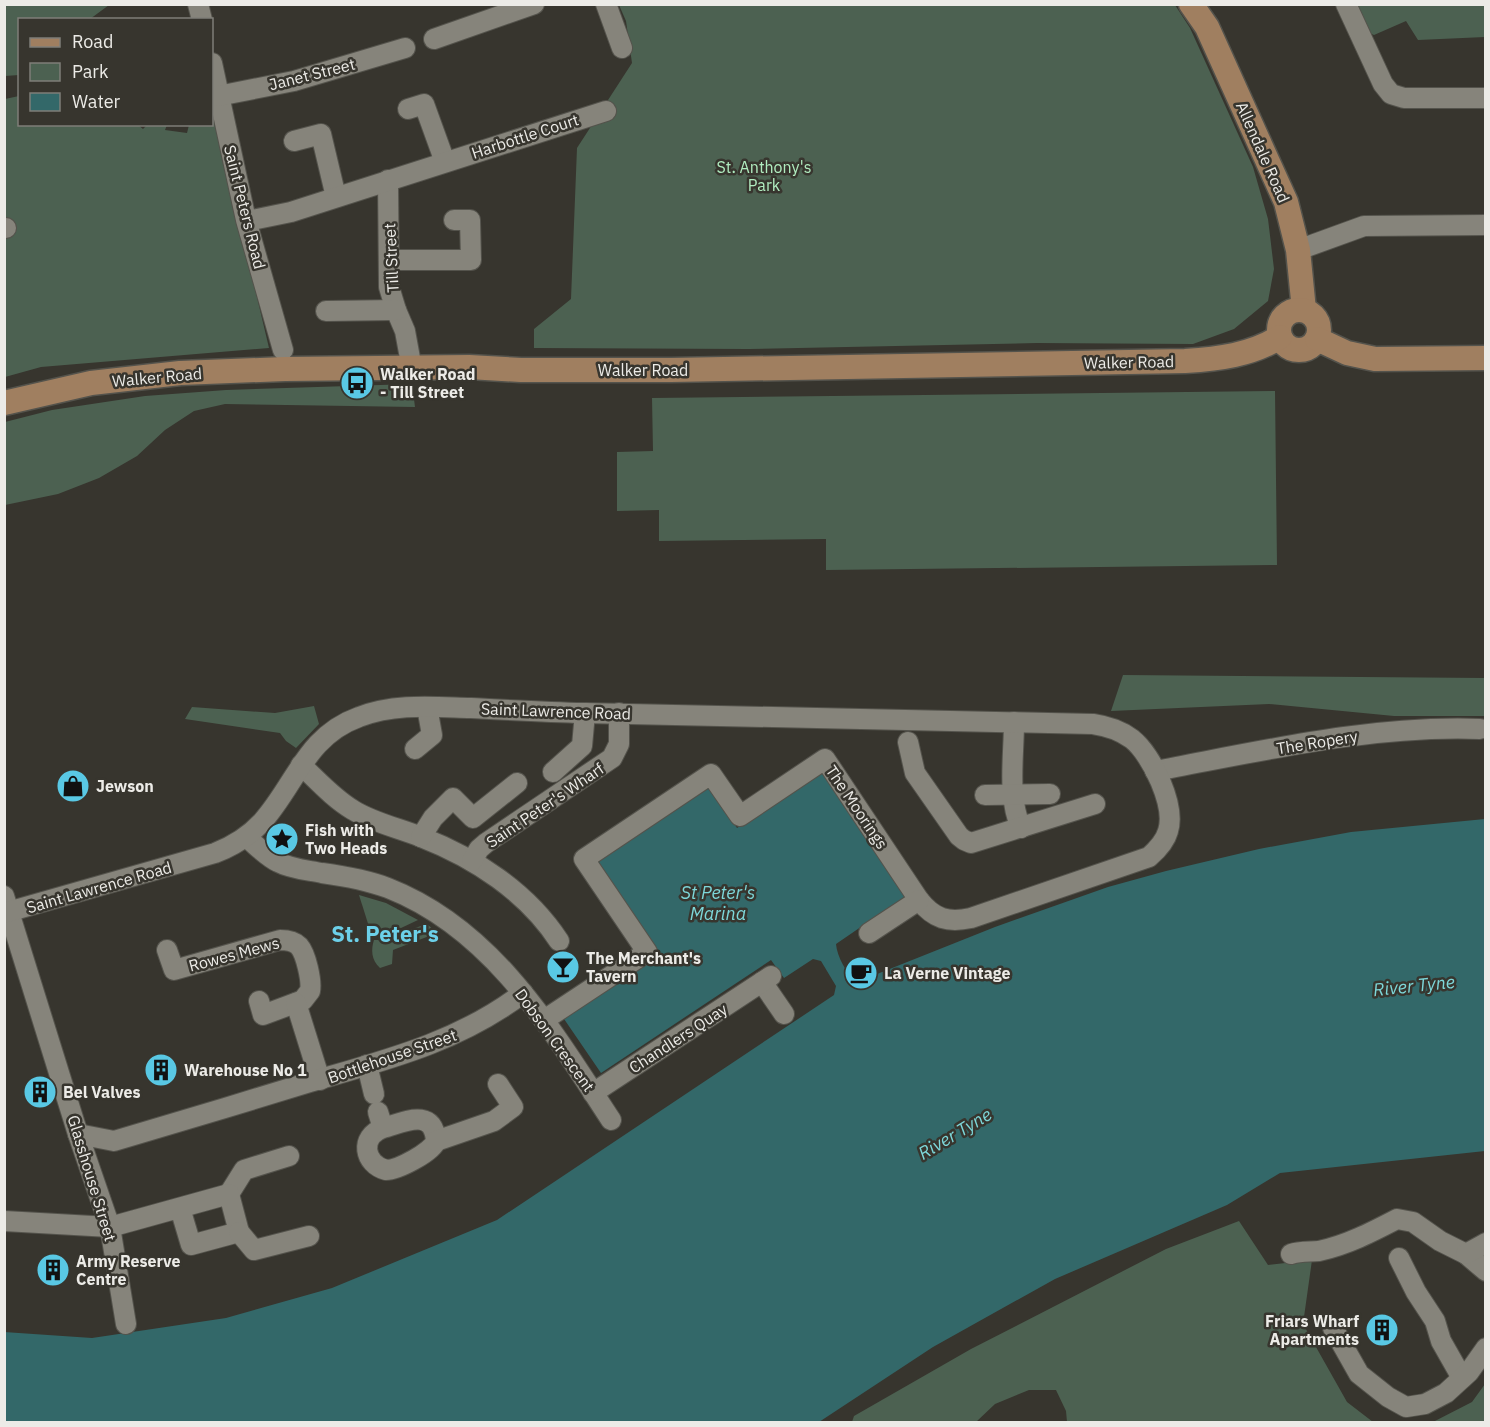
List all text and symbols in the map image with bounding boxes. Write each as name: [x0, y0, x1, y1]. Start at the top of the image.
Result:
legend: [18, 18, 213, 126]
text: Road: [72, 30, 113, 53]
street label: Janet Street: [267, 54, 357, 94]
text: Park: [72, 60, 109, 83]
text: Water: [72, 90, 121, 113]
street label: Allendale Road: [1232, 98, 1294, 206]
street label: Harbottle Court: [469, 109, 581, 163]
street label: Saint Peters Road: [220, 143, 270, 271]
park label: St. Anthony's Park: [717, 157, 811, 195]
street label: Till Street: [379, 223, 403, 293]
street label: Walker Road: [1084, 351, 1174, 373]
street label: Walker Road: [598, 360, 688, 380]
street label: Walker Road: [111, 363, 203, 391]
place label: Walker Road - Till Street: [380, 364, 475, 402]
bus stop icon: Walker Road - Till Street: [339, 365, 375, 401]
street label: Saint Lawrence Road: [481, 698, 631, 724]
street label: The Ropery: [1275, 726, 1359, 758]
street label: Saint Peter's Wharf: [482, 758, 608, 852]
street label: The Moorings: [822, 761, 892, 853]
shop icon: Jewson: [55, 768, 91, 804]
place label: Jewson: [96, 776, 154, 796]
place label: Fish with Two Heads: [305, 820, 387, 858]
place icon: Fish with Two Heads: [264, 821, 300, 857]
street label: Saint Lawrence Road: [24, 857, 174, 917]
water label: St Peter's Marina: [681, 881, 755, 925]
district label: St. Peter's: [331, 919, 439, 948]
street label: Rowes Mews: [186, 932, 282, 976]
place label: The Merchant's Tavern: [586, 948, 701, 986]
bar icon: The Merchant's Tavern: [545, 949, 581, 985]
cafe icon: La Verne Vintage: [843, 955, 879, 991]
place label: La Verne Vintage: [884, 963, 1011, 983]
water label: River Tyne: [1372, 970, 1456, 1001]
street label: Dobson Crescent: [511, 985, 599, 1095]
street label: Chandlers Quay: [625, 999, 731, 1077]
street label: Bottlehouse Street: [325, 1025, 459, 1087]
building icon: Warehouse No 1: [143, 1052, 179, 1088]
place label: Warehouse No 1: [184, 1060, 307, 1080]
building icon: Bel Valves: [22, 1074, 58, 1110]
place label: Bel Valves: [63, 1082, 140, 1102]
water label: River Tyne: [914, 1103, 996, 1165]
street label: Glasshouse Street: [63, 1112, 121, 1244]
place label: Army Reserve Centre: [76, 1251, 181, 1289]
building icon: Army Reserve Centre: [35, 1252, 71, 1288]
place label: Friars Wharf Apartments: [1265, 1311, 1359, 1349]
building icon: Friars Wharf Apartments: [1364, 1312, 1400, 1348]

